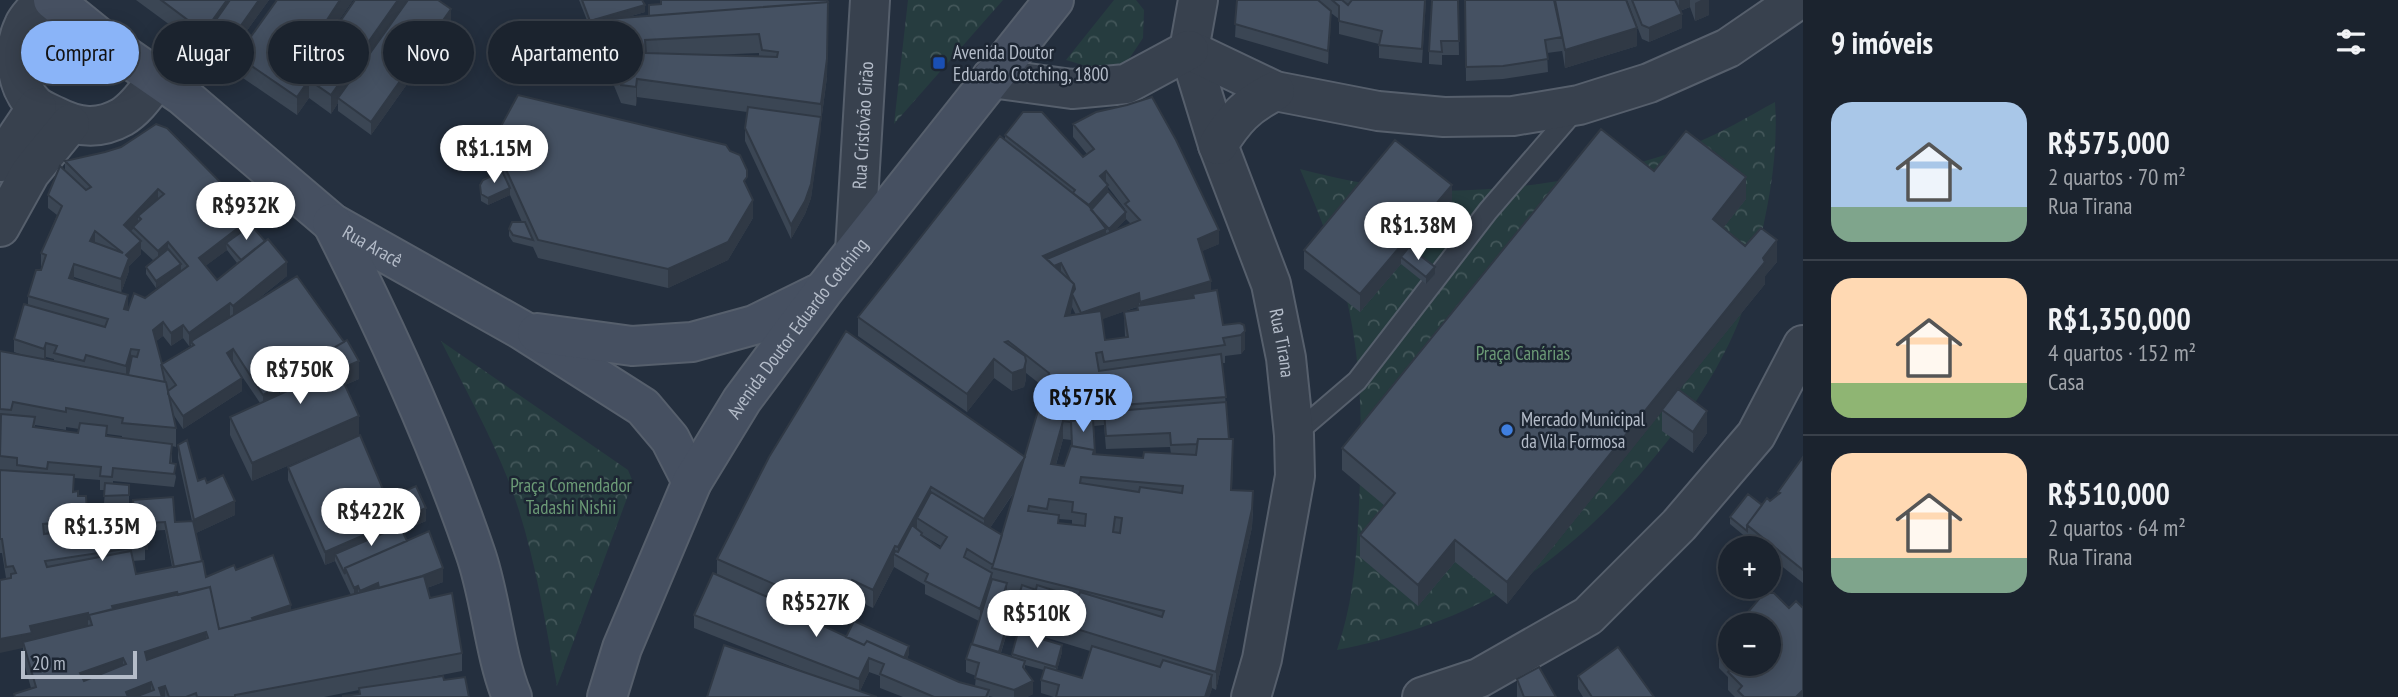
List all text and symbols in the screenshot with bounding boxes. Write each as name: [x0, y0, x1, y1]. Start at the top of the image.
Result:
chip: Comprar: [21, 21, 139, 84]
chip: Alugar: [153, 21, 254, 84]
chip: Filtros: [268, 21, 369, 84]
chip: Novo: [383, 21, 474, 84]
chip: Apartamento: [488, 21, 643, 84]
text: 9 imóveis: [1831, 23, 1933, 62]
icon: filters: [2332, 23, 2370, 61]
place label: Avenida Doutor Eduardo Cotching, 1800: [953, 40, 1109, 86]
marker: Avenida Doutor Eduardo Cotching, 1800: [931, 55, 947, 71]
street label: Rua Cristóvão Girão: [847, 61, 878, 190]
text: R$575,000: [2048, 123, 2170, 162]
pin: R$1.15M: [429, 125, 559, 185]
icon: home: [1887, 130, 1971, 214]
text: R$1.15M: [456, 133, 532, 162]
text: 2 quartos · 70 m²: [2048, 162, 2186, 191]
pin: R$932K: [189, 182, 303, 242]
text: R$932K: [212, 190, 280, 219]
text: Rua Tirana: [2048, 191, 2133, 220]
pin: R$1.38M: [1353, 202, 1483, 262]
text: R$1.38M: [1380, 210, 1456, 239]
street label: Rua Aracê: [338, 220, 407, 272]
street label: Avenida Doutor Eduardo Cotching: [722, 233, 873, 423]
text: R$1,350,000: [2048, 299, 2191, 338]
street label: Rua Tirana: [1264, 306, 1300, 379]
icon: home: [1887, 306, 1971, 390]
text: 4 quartos · 152 m²: [2048, 338, 2196, 367]
park label: Praça Canárias: [1476, 341, 1570, 365]
pin: R$750K: [243, 346, 357, 406]
text: R$750K: [266, 354, 334, 383]
text: Casa: [2048, 367, 2084, 396]
pin: R$575K: [1026, 374, 1140, 434]
text: R$575K: [1049, 382, 1117, 411]
place label: Mercado Municipal da Vila Formosa: [1521, 407, 1646, 453]
marker: Mercado Municipal da Vila Formosa: [1499, 422, 1515, 438]
park label: Praça Comendador Tadashi Nishii: [510, 473, 633, 519]
text: R$510,000: [2048, 474, 2170, 513]
icon: home: [1887, 481, 1971, 565]
pin: R$422K: [314, 489, 428, 548]
text: R$422K: [337, 496, 405, 525]
pin: R$1.35M: [37, 504, 167, 563]
text: R$1.35M: [64, 511, 140, 540]
text: 2 quartos · 64 m²: [2048, 513, 2186, 542]
map controls: [1718, 536, 1781, 676]
button: +: [1718, 536, 1781, 599]
text: Rua Tirana: [2048, 542, 2133, 571]
pin: R$527K: [759, 580, 873, 639]
text: R$527K: [782, 587, 850, 616]
pin: R$510K: [980, 590, 1094, 650]
text: R$510K: [1003, 598, 1071, 627]
button: −: [1718, 613, 1781, 676]
scale bar: [21, 648, 136, 680]
text: 20 m: [32, 651, 66, 675]

